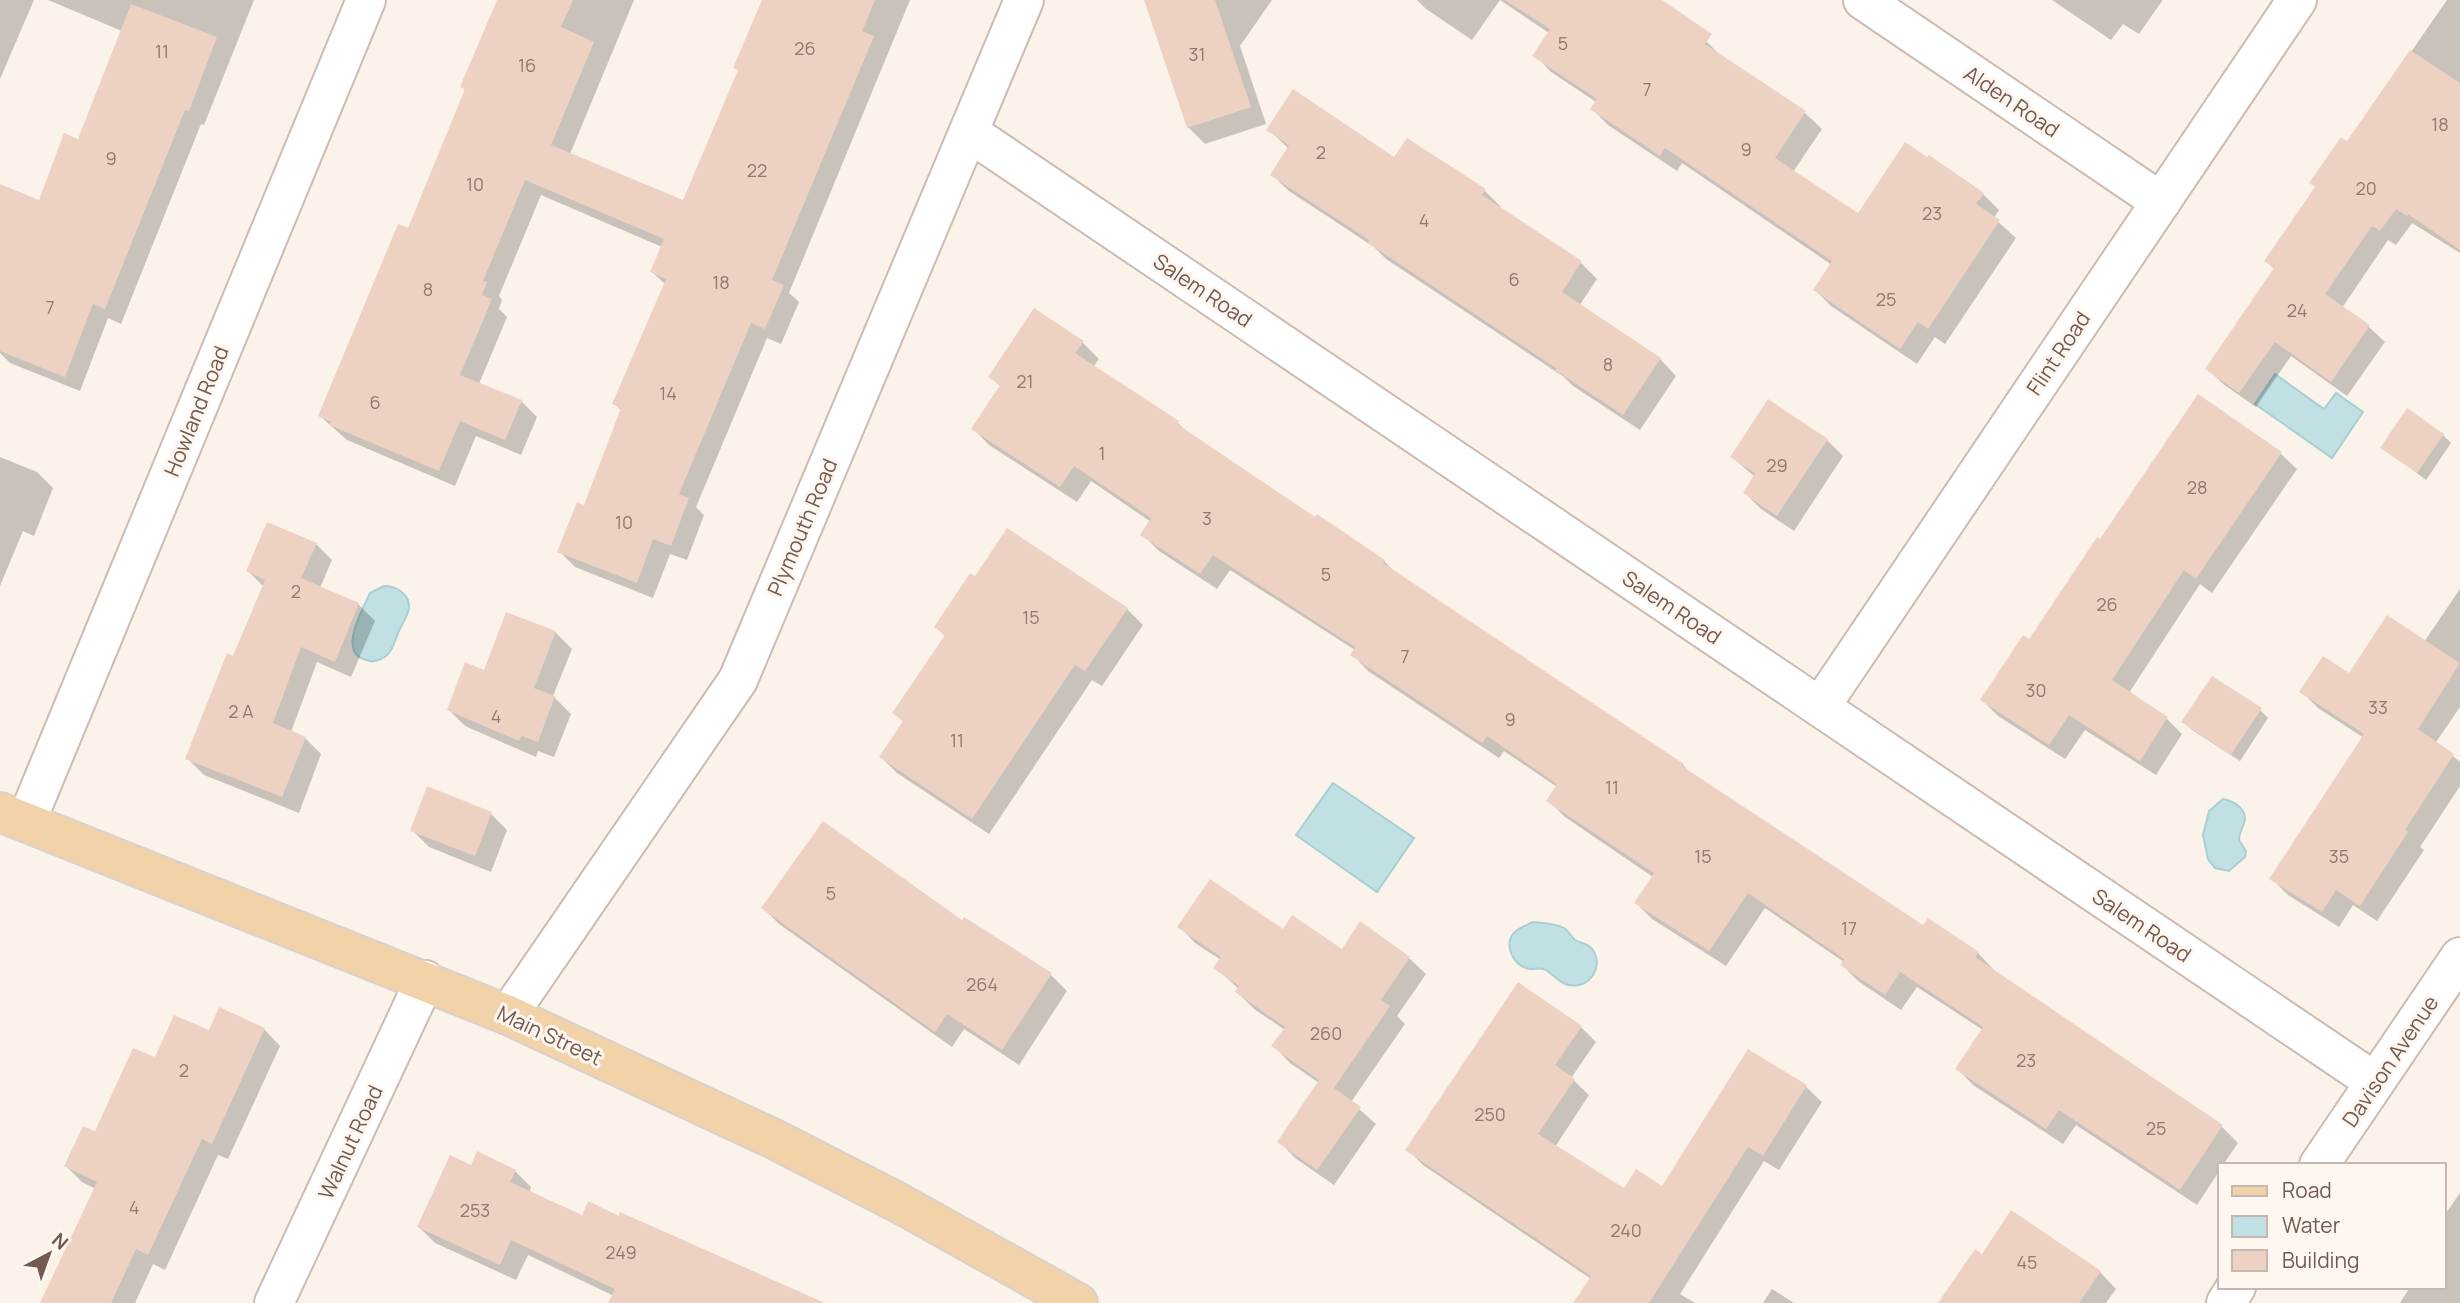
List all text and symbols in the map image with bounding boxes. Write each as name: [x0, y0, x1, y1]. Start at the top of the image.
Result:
house number: 5: [1558, 31, 1568, 55]
house number: 26: [794, 36, 816, 60]
house number: 11: [155, 39, 169, 63]
house number: 31: [1189, 42, 1205, 66]
house number: 16: [518, 53, 536, 77]
street label: Alden Road: [1959, 59, 2065, 143]
house number: 7: [1642, 77, 1652, 101]
house number: 18: [2431, 112, 2449, 136]
house number: 9: [1740, 137, 1752, 161]
house number: 2: [1316, 140, 1326, 164]
house number: 9: [105, 146, 117, 170]
house number: 22: [747, 158, 767, 182]
house number: 10: [466, 172, 484, 196]
house number: 20: [2355, 176, 2377, 200]
house number: 23: [1922, 201, 1942, 225]
house number: 4: [1419, 208, 1429, 232]
street label: Salem Road: [1148, 247, 1258, 333]
house number: 6: [1508, 267, 1520, 291]
house number: 18: [712, 270, 730, 294]
house number: 8: [423, 277, 433, 301]
house number: 25: [1876, 287, 1896, 311]
house number: 7: [45, 295, 55, 319]
house number: 24: [2287, 298, 2307, 322]
street label: Flint Road: [2020, 306, 2096, 400]
street label: Howland Road: [157, 342, 235, 480]
house number: 8: [1603, 352, 1613, 376]
house number: 21: [1016, 369, 1034, 393]
house number: 14: [659, 381, 677, 405]
house number: 6: [369, 390, 381, 414]
house number: 1: [1098, 441, 1106, 465]
house number: 29: [1766, 453, 1788, 477]
street label: Plymouth Road: [761, 454, 843, 600]
house number: 28: [2187, 475, 2207, 499]
house number: 3: [1202, 506, 1212, 530]
house number: 10: [615, 510, 633, 534]
house number: 5: [1321, 562, 1331, 586]
street label: Salem Road: [1617, 564, 1727, 650]
house number: 2: [291, 579, 301, 603]
house number: 26: [2096, 592, 2118, 616]
house number: 15: [1022, 605, 1040, 629]
house number: 7: [1400, 644, 1410, 668]
house number: 30: [2026, 678, 2046, 702]
house number: 33: [2368, 695, 2388, 719]
house number: 2 A: [228, 699, 254, 723]
house number: 4: [491, 704, 501, 728]
house number: 9: [1504, 707, 1516, 731]
house number: 11: [950, 728, 964, 752]
house number: 11: [1605, 775, 1619, 799]
house number: 15: [1694, 844, 1712, 868]
house number: 35: [2329, 844, 2349, 868]
house number: 5: [826, 881, 836, 905]
street label: Salem Road: [2087, 882, 2197, 968]
house number: 17: [1841, 916, 1857, 940]
house number: 264: [966, 972, 998, 996]
street label: Davison Avenue: [2336, 990, 2444, 1132]
street label: Main Street: [493, 999, 607, 1071]
house number: 260: [1310, 1021, 1342, 1045]
house number: 23: [2016, 1048, 2036, 1072]
house number: 2: [179, 1058, 189, 1082]
street label: Walnut Road: [311, 1081, 389, 1203]
house number: 250: [1474, 1102, 1506, 1126]
house number: 25: [2146, 1116, 2166, 1140]
legend: [2218, 1163, 2446, 1289]
text: Road: [2282, 1176, 2332, 1204]
house number: 4: [129, 1195, 139, 1219]
house number: 253: [460, 1198, 490, 1222]
text: Water: [2282, 1211, 2341, 1239]
house number: 240: [1610, 1218, 1642, 1242]
north arrow: [14, 1219, 84, 1289]
text: N: [46, 1227, 74, 1255]
house number: 249: [605, 1240, 637, 1264]
text: Building: [2282, 1246, 2359, 1274]
house number: 45: [2016, 1250, 2038, 1274]

